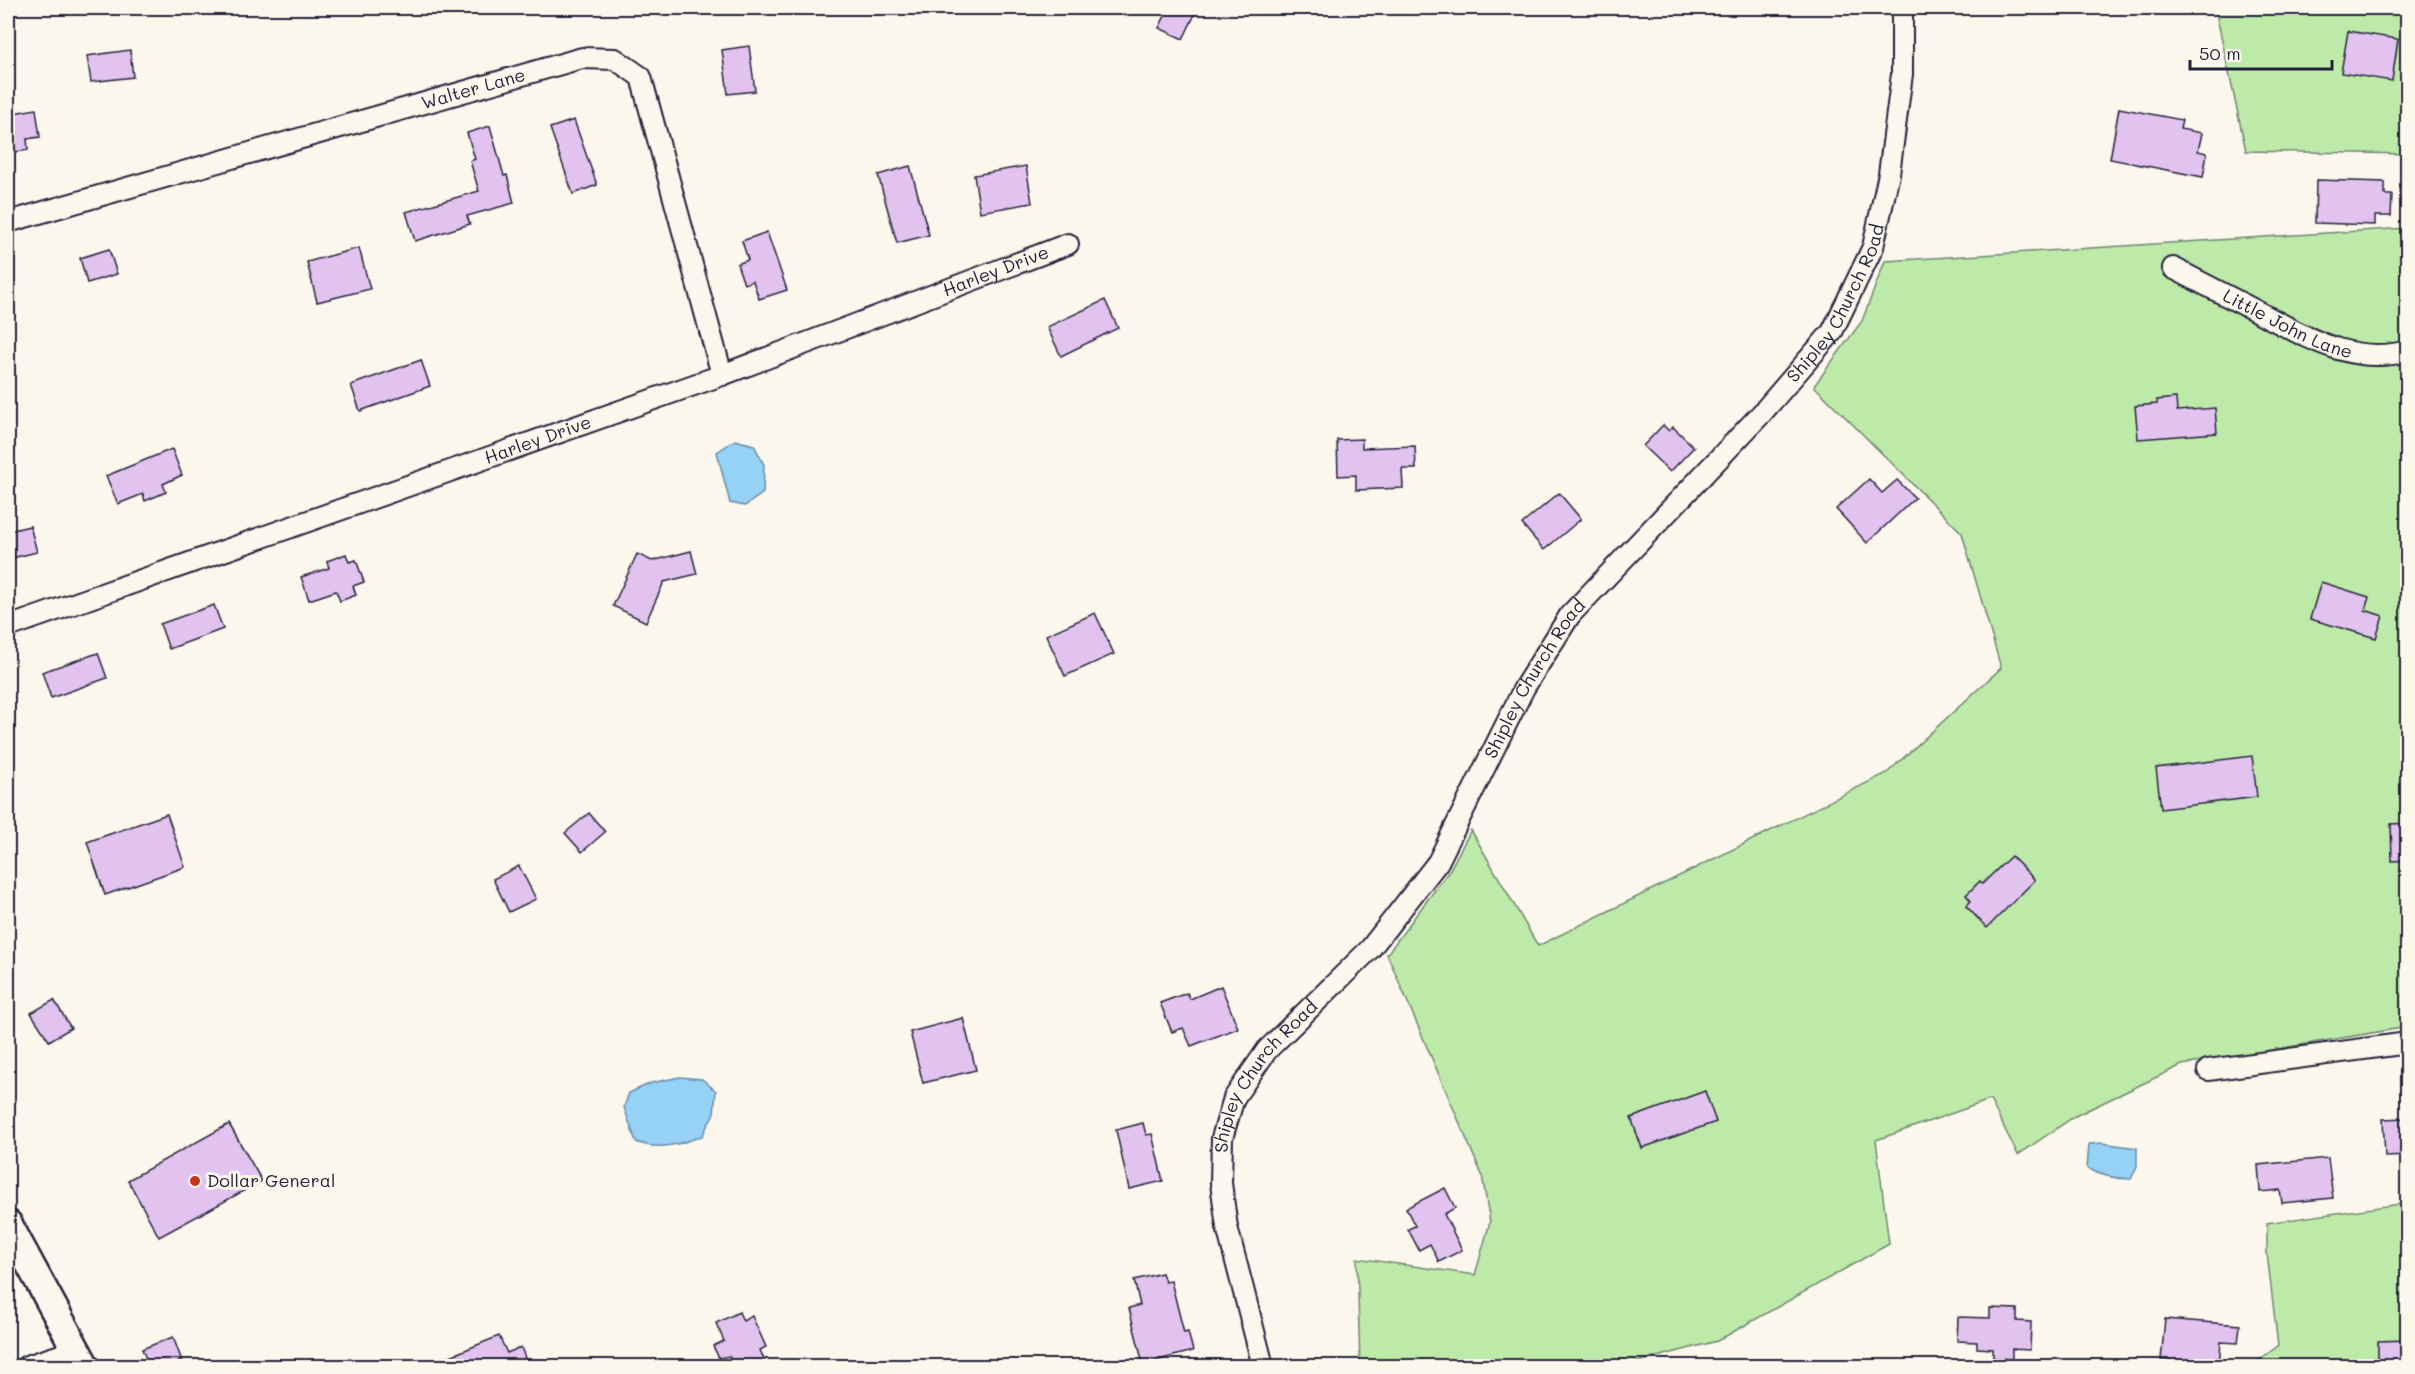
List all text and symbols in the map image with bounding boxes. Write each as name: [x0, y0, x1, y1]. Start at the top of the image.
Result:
scale bar: [2190, 33, 2332, 71]
text: 50 m: [2199, 41, 2241, 65]
street label: Walter Lane: [418, 62, 528, 114]
street label: Shipley Church Road: [1781, 221, 1889, 387]
street label: Harley Drive: [939, 239, 1052, 301]
street label: Little John Lane: [2219, 283, 2355, 363]
street label: Harley Drive: [481, 409, 594, 469]
street label: Shipley Church Road: [1478, 593, 1590, 762]
street label: Shipley Church Road: [1208, 994, 1322, 1153]
place label: Dollar General: [207, 1168, 335, 1192]
marker: Dollar General: [188, 1174, 202, 1188]

